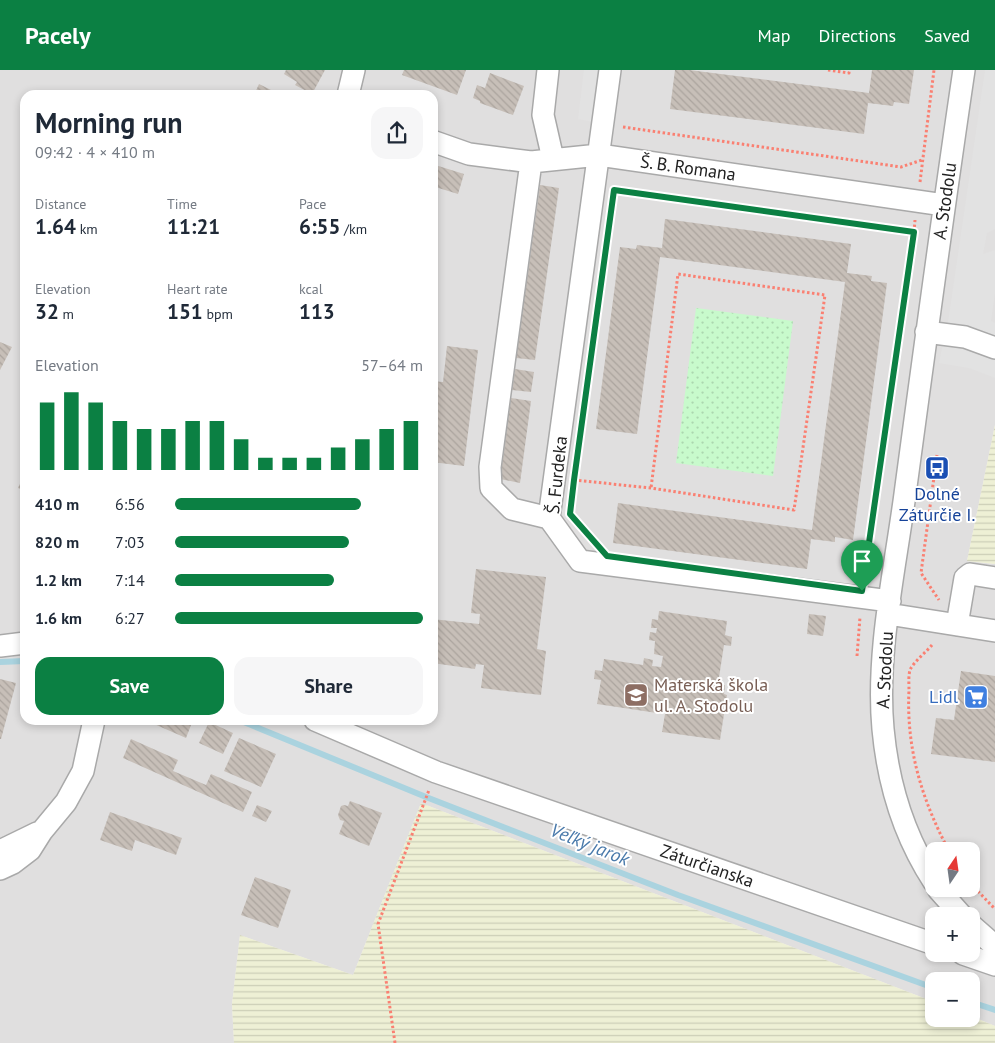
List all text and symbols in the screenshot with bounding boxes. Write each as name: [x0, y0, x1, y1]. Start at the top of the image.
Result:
text: Pacely: [25, 20, 91, 51]
text: Map: [758, 24, 790, 47]
text: Directions: [818, 24, 896, 47]
text: Saved: [924, 24, 970, 47]
text: Morning run: [35, 104, 183, 141]
button: share: [371, 107, 423, 159]
text: 09:42 · 4 × 410 m: [35, 142, 155, 162]
street label: Š. B. Romana: [639, 149, 737, 186]
street label: A. Stodolu: [928, 161, 961, 241]
text: Distance: [35, 195, 86, 213]
text: Time: [167, 195, 197, 213]
text: Pace: [299, 195, 326, 213]
text: 1.64: [35, 213, 76, 240]
text: 11:21: [167, 213, 220, 240]
text: 6:55: [299, 213, 340, 240]
text: km: [76, 220, 98, 238]
text: /km: [340, 220, 367, 238]
text: Elevation: [35, 280, 91, 298]
text: Heart rate: [167, 280, 228, 298]
text: kcal: [299, 280, 323, 298]
text: 32: [35, 298, 59, 325]
text: 151: [167, 298, 203, 325]
text: 113: [299, 298, 335, 325]
text: m: [59, 305, 74, 323]
text: bpm: [203, 305, 233, 323]
text: Elevation: [35, 355, 99, 375]
text: 57–64 m: [361, 355, 423, 375]
street label: Š. Furdeka: [541, 435, 572, 515]
bus stop icon: Dolné Záturčie I.: [924, 455, 950, 481]
place label: Dolné Záturčie I.: [899, 482, 975, 526]
text: 410 m: [35, 494, 79, 514]
text: 6:56: [115, 494, 145, 514]
text: 820 m: [35, 532, 79, 552]
text: 7:03: [115, 532, 145, 552]
pin: [841, 540, 883, 591]
icon: arrive: [848, 547, 876, 575]
text: 1.2 km: [35, 570, 82, 590]
text: 7:14: [115, 570, 145, 590]
text: 1.6 km: [35, 608, 82, 628]
text: 6:27: [115, 608, 145, 628]
street label: A. Stodolu: [871, 631, 898, 709]
button: Save: [35, 657, 224, 715]
button: Share: [234, 657, 423, 715]
place label: Materská škola ul. A. Stodolu: [654, 673, 768, 717]
school or university icon: Materská škola ul. A. Stodolu: [623, 682, 649, 708]
supermarket icon: Lidl: [963, 684, 989, 710]
place label: Lidl: [929, 685, 959, 708]
water label: Veľký jarok: [547, 817, 634, 871]
street label: Záturčianska: [657, 839, 757, 892]
north arrow: [925, 842, 980, 898]
map controls: [925, 842, 980, 1027]
button: +: [925, 907, 980, 962]
button: −: [925, 972, 980, 1027]

